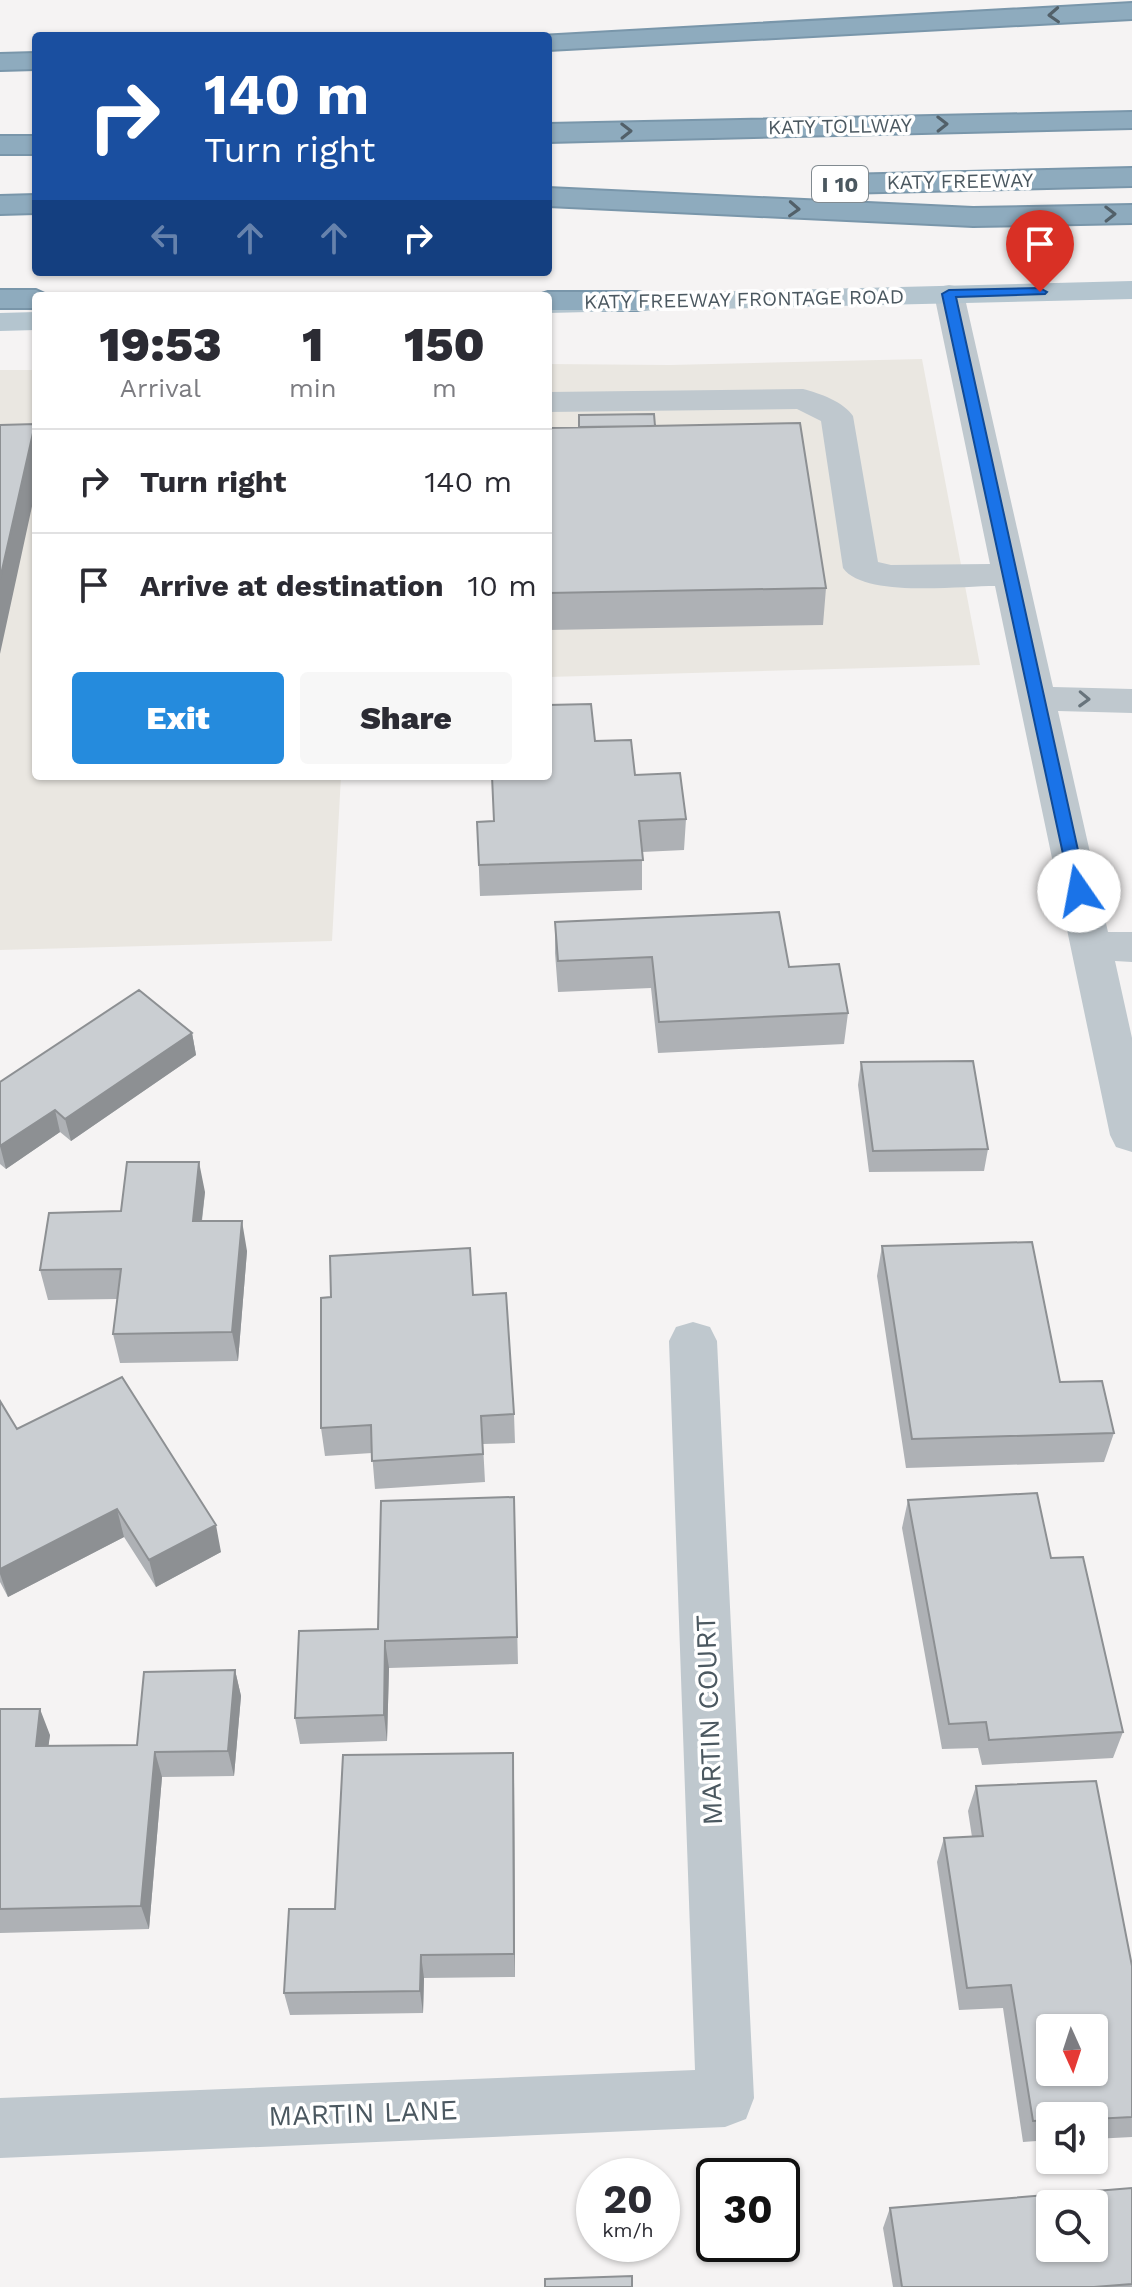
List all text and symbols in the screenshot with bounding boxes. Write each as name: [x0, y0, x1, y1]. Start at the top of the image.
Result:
one-way arrow: [1047, 7, 1060, 24]
text: 140 m: [204, 62, 369, 128]
icon: right: [72, 64, 176, 168]
street label: KATY TOLLWAY: [768, 113, 913, 139]
one-way arrow: [936, 115, 949, 133]
one-way arrow: [620, 122, 633, 140]
text: Turn right: [204, 129, 375, 171]
road number: I 10: [812, 166, 868, 202]
street label: KATY FREEWAY: [886, 168, 1034, 194]
one-way arrow: [788, 200, 801, 217]
one-way arrow: [1104, 205, 1117, 223]
pin: [1006, 210, 1074, 292]
icon: left: [144, 216, 188, 260]
icon: ahead: [228, 216, 272, 260]
icon: ahead: [312, 216, 356, 260]
icon: right: [396, 216, 440, 260]
icon: arrive: [1018, 222, 1062, 266]
street label: KATY FREEWAY FRONTAGE ROAD: [584, 284, 904, 314]
text: 19:53: [99, 316, 222, 373]
text: 1: [302, 316, 323, 373]
text: 150: [404, 316, 485, 373]
text: Arrival: [120, 373, 201, 403]
text: min: [289, 373, 337, 403]
text: m: [432, 373, 457, 403]
icon: right: [72, 459, 116, 503]
text: Turn right: [140, 464, 286, 499]
text: 140 m: [424, 464, 512, 499]
icon: arrive: [72, 563, 116, 607]
text: Arrive at destination: [140, 568, 444, 603]
text: 10 m: [468, 568, 537, 603]
button: Exit: [72, 672, 284, 764]
button: Share: [300, 672, 512, 764]
one-way arrow: [1078, 691, 1091, 708]
position arrow: [1037, 849, 1121, 933]
street label: MARTIN COURT: [689, 1614, 729, 1826]
north arrow: [1036, 2014, 1108, 2086]
map controls: [1036, 2014, 1108, 2262]
street label: MARTIN LANE: [268, 2093, 458, 2133]
button: sound: [1036, 2102, 1108, 2174]
speed limit sign: 30: [696, 2158, 800, 2262]
text: 20: [603, 2176, 653, 2223]
button: search: [1036, 2190, 1108, 2262]
text: km/h: [602, 2218, 654, 2242]

